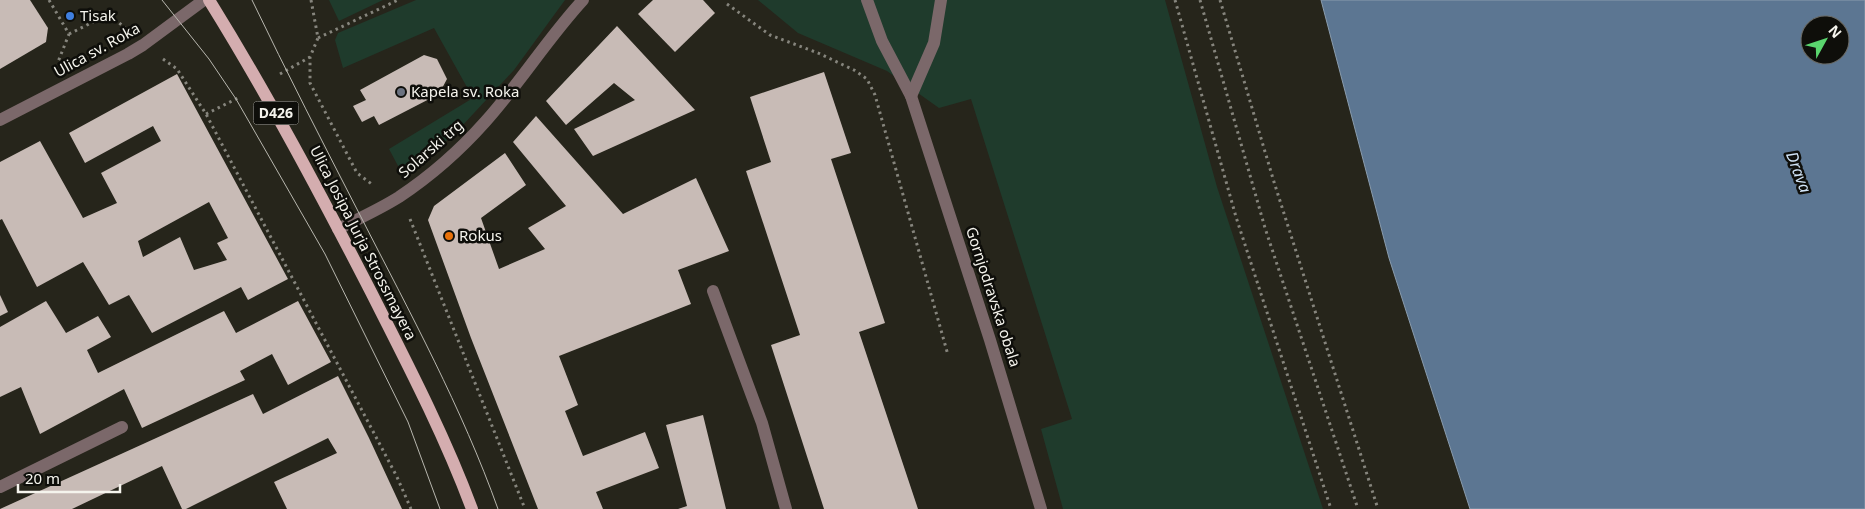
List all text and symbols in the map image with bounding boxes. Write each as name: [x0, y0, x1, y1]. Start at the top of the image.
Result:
place label: Tisak: [80, 5, 116, 25]
marker: Tisak: [64, 10, 76, 22]
north arrow: [1800, 15, 1850, 65]
street label: Ulica sv. Roka: [50, 17, 143, 81]
text: N: [1824, 21, 1846, 42]
place label: Kapela sv. Roka: [411, 81, 520, 101]
marker: Kapela sv. Roka: [395, 86, 407, 98]
road number: D426: [254, 102, 298, 125]
street label: Solarski trg: [394, 115, 467, 182]
street label: Ulica Josipa Jurja Strossmayera: [306, 142, 422, 343]
water label: Drava: [1781, 148, 1817, 196]
street label: Gornjodravska obala: [962, 224, 1026, 369]
place label: Rokus: [459, 225, 502, 245]
marker: Rokus: [443, 230, 455, 242]
scale bar: [18, 462, 120, 494]
text: 20 m: [25, 468, 60, 488]

